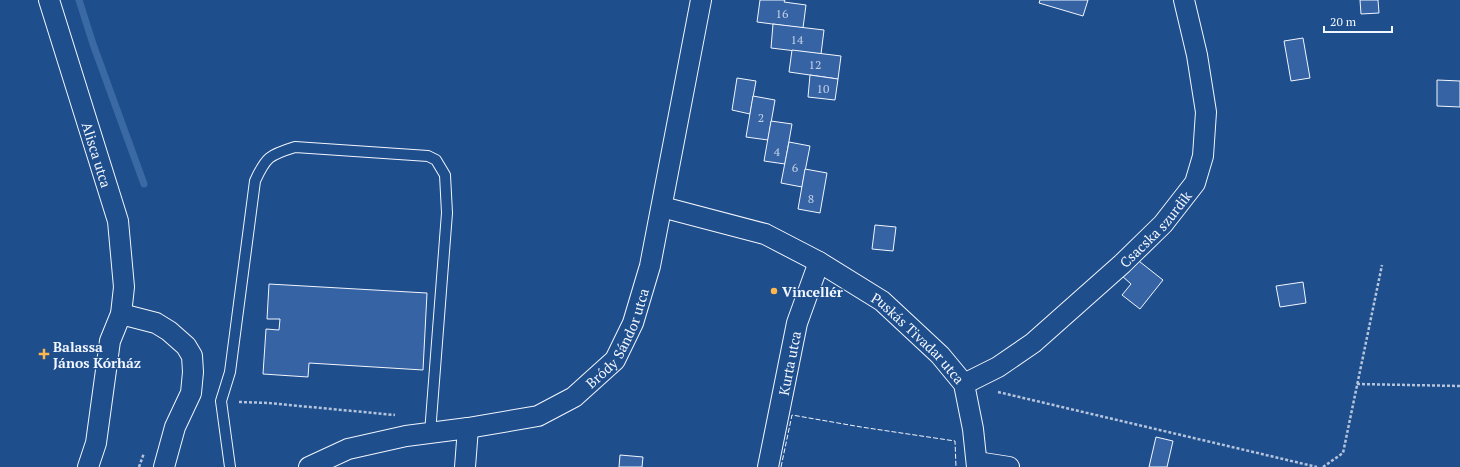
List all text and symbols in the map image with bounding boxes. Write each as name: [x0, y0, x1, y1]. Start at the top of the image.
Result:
house number: 16: [776, 6, 789, 21]
scale bar: [1324, 8, 1392, 34]
text: 20 m: [1330, 14, 1357, 29]
house number: 14: [791, 32, 804, 47]
house number: 12: [809, 57, 821, 72]
house number: 10: [817, 81, 829, 96]
house number: 2: [758, 110, 764, 125]
street label: Alisca utca: [78, 119, 116, 190]
house number: 4: [774, 144, 781, 159]
house number: 6: [792, 160, 799, 175]
street label: Csacska szurdik: [1115, 186, 1196, 271]
house number: 8: [808, 191, 814, 206]
place label: Vincellér: [782, 282, 843, 301]
street label: Bródy Sándor utca: [581, 286, 652, 392]
marker: Vincellér: [769, 286, 779, 296]
street label: Puskás Tivadar utca: [868, 287, 969, 387]
street label: Kurta utca: [773, 329, 805, 397]
place label: Balassa János Kórház: [53, 337, 141, 372]
marker: Balassa János Kórház: [38, 348, 50, 360]

